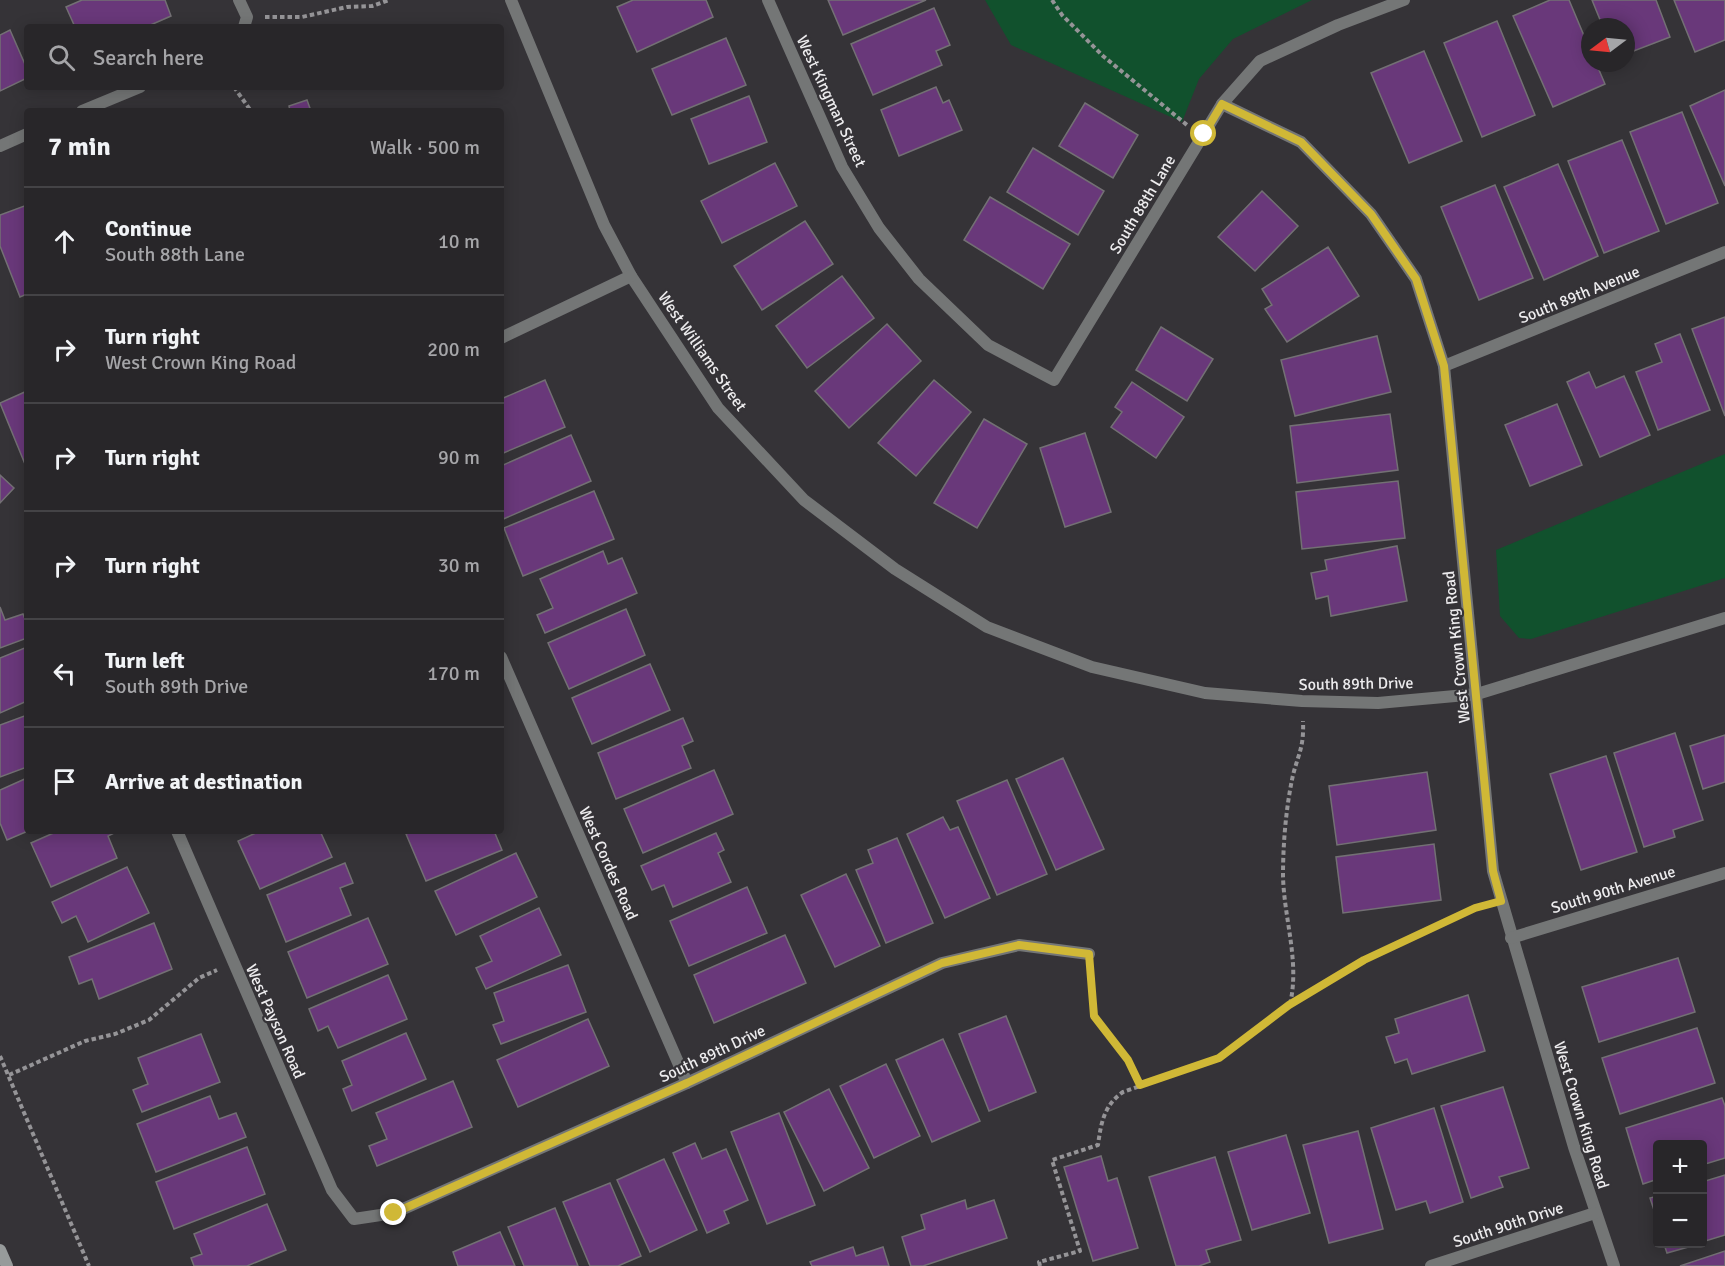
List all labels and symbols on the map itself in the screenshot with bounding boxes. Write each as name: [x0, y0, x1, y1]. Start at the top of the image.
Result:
north arrow: [1581, 18, 1635, 72]
street label: West Kingman Street: [792, 32, 871, 171]
route start: [1190, 120, 1216, 146]
street label: South 88th Lane: [1105, 151, 1180, 258]
street label: South 89th Avenue: [1516, 262, 1643, 328]
street label: West Williams Street: [653, 288, 751, 416]
street label: West Crown King Road: [1439, 570, 1475, 724]
street label: South 89th Drive: [1299, 673, 1414, 695]
street label: West Cordes Road: [574, 804, 642, 923]
street label: South 90th Avenue: [1549, 862, 1678, 918]
street label: West Payson Road: [241, 961, 309, 1082]
street label: South 89th Drive: [656, 1021, 769, 1087]
street label: West Crown King Road: [1549, 1039, 1613, 1191]
street label: South 90th Drive: [1451, 1198, 1566, 1252]
route end: [380, 1199, 406, 1225]

